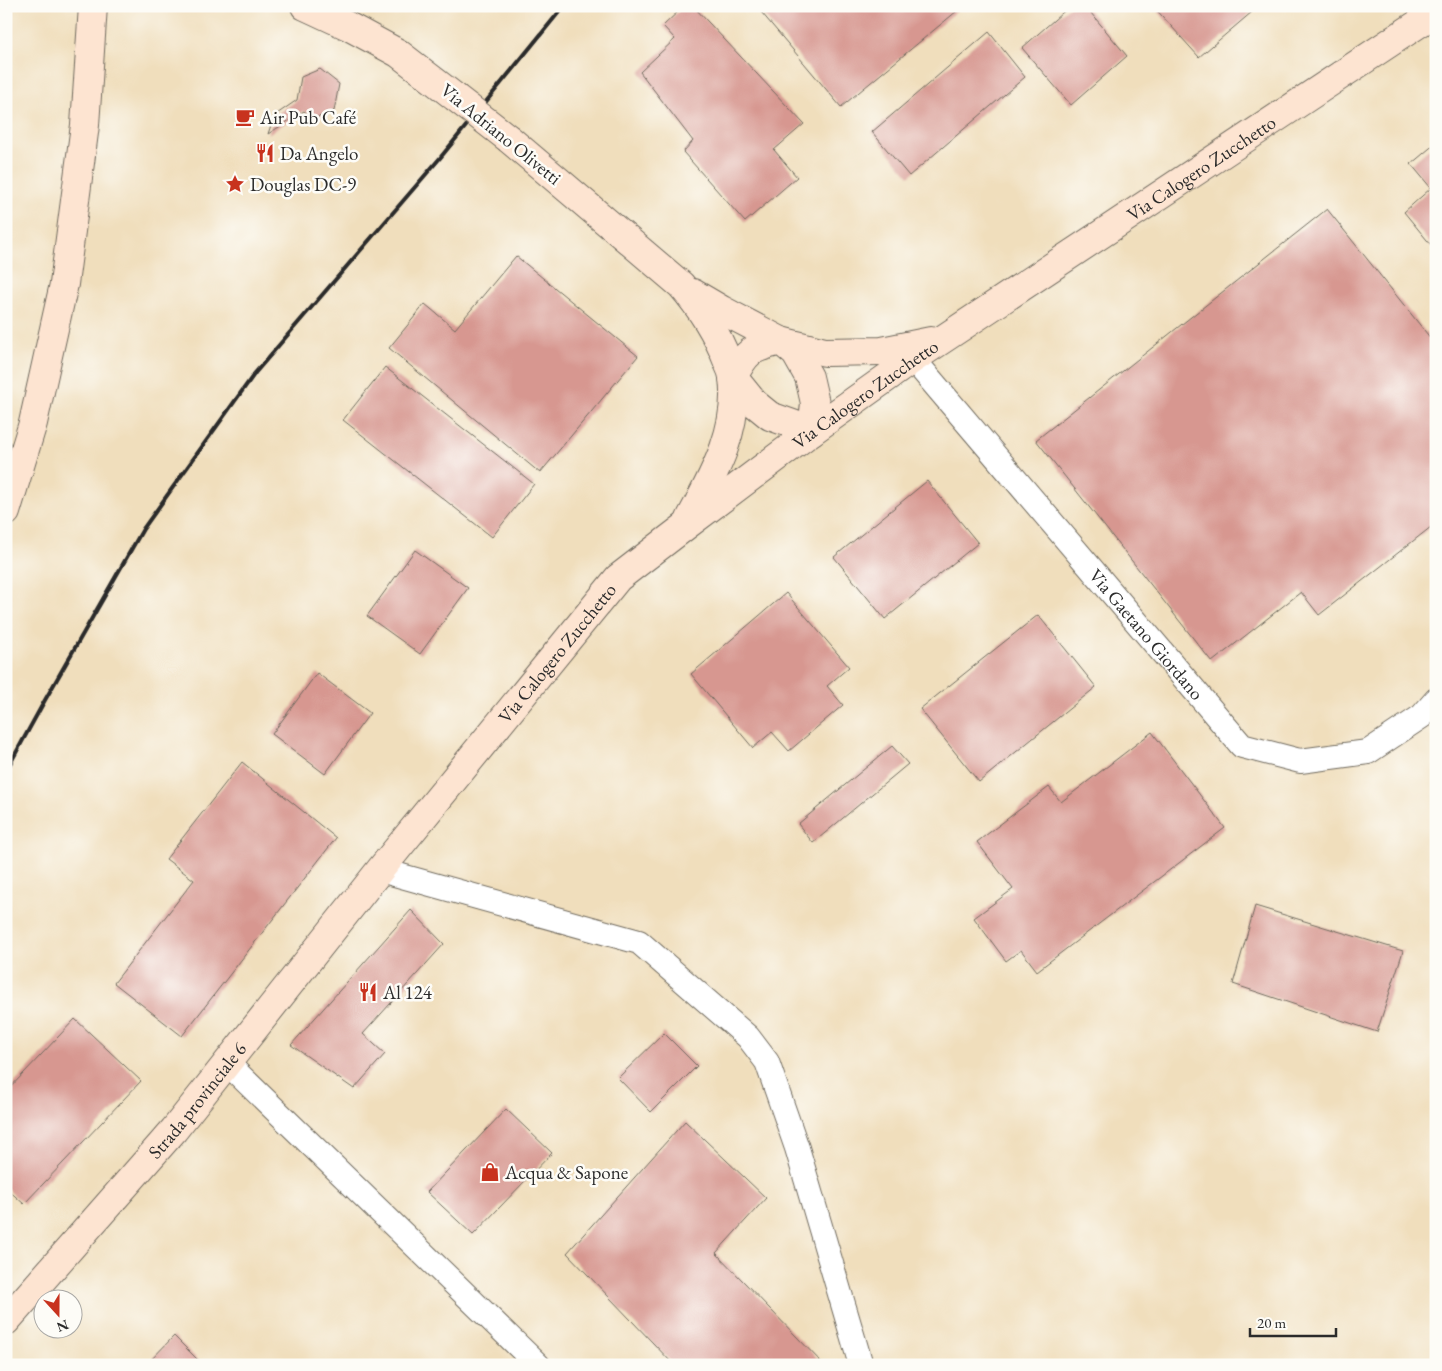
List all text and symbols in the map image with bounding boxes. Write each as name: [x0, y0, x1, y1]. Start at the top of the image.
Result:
street label: Via Adriano Olivetti: [435, 78, 567, 191]
place label: Air Pub Café: [259, 105, 356, 130]
cafe icon: Air Pub Café: [234, 106, 256, 128]
street label: Via Calogero Zucchetto: [1122, 109, 1280, 226]
place label: Da Angelo: [280, 141, 359, 166]
restaurant icon: Da Angelo: [254, 142, 276, 164]
place label: Douglas DC-9: [250, 172, 356, 197]
place icon: Douglas DC-9: [224, 173, 246, 195]
street label: Via Calogero Zucchetto: [787, 333, 943, 454]
street label: Via Gaetano Giordano: [1084, 563, 1210, 705]
street label: Via Calogero Zucchetto: [492, 578, 621, 728]
place label: Al 124: [382, 980, 433, 1005]
restaurant icon: Al 124: [357, 981, 379, 1003]
street label: Strada provinciale 6: [142, 1037, 252, 1164]
place label: Acqua & Sapone: [504, 1160, 628, 1185]
shop icon: Acqua & Sapone: [479, 1161, 501, 1183]
north arrow: [32, 1288, 82, 1338]
scale bar: [1250, 1306, 1336, 1338]
text: 20 m: [1257, 1313, 1286, 1332]
text: N: [54, 1316, 71, 1337]

